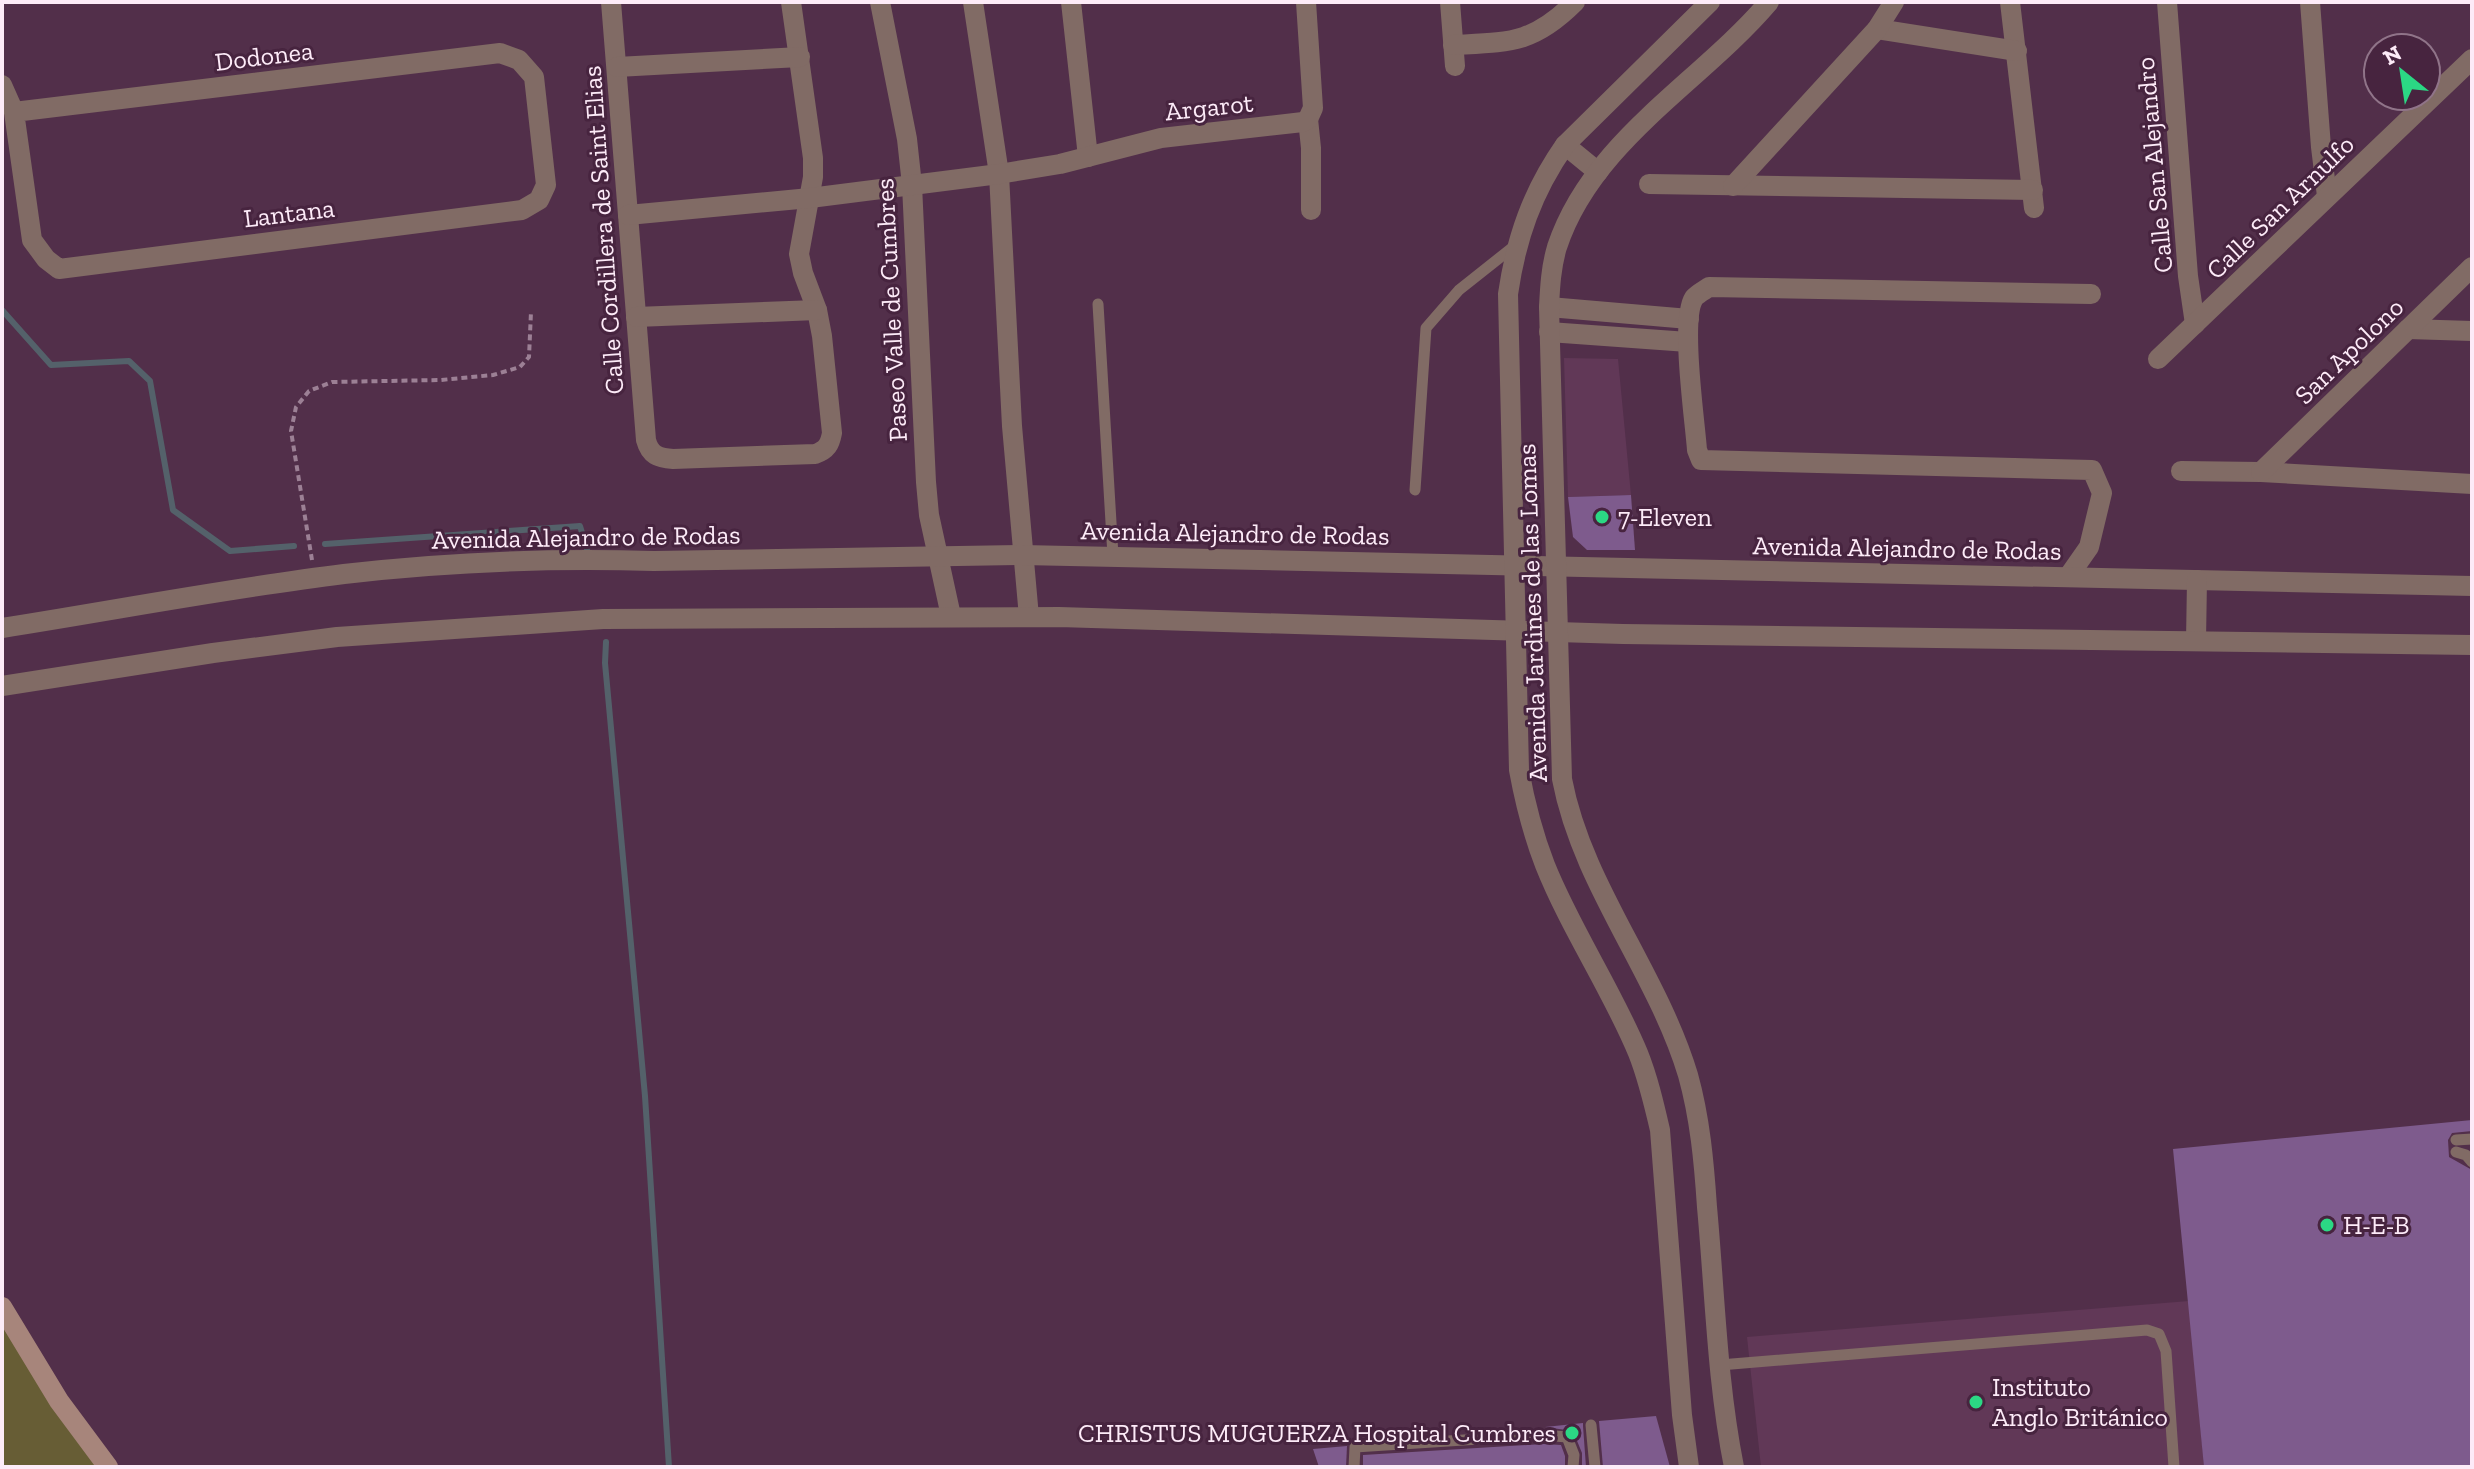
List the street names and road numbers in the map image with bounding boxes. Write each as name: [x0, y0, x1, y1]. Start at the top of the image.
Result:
street label: Dodonea: [213, 34, 315, 78]
street label: Calle San Alejandro: [2129, 56, 2179, 274]
street label: Calle Cordillera de Saint Elias: [576, 65, 630, 395]
street label: Argarot: [1163, 86, 1255, 128]
street label: Calle San Arnulfo: [2199, 128, 2361, 286]
street label: Paseo Valle de Cumbres: [868, 178, 914, 442]
street label: Lantana: [242, 192, 337, 234]
street label: San Apolono: [2288, 291, 2410, 411]
street label: Avenida Jardines de las Lomas: [1510, 443, 1554, 783]
street label: Avenida Alejandro de Rodas: [1080, 514, 1390, 552]
street label: Avenida Alejandro de Rodas: [431, 518, 741, 556]
street label: Avenida Alejandro de Rodas: [1752, 529, 2062, 567]

